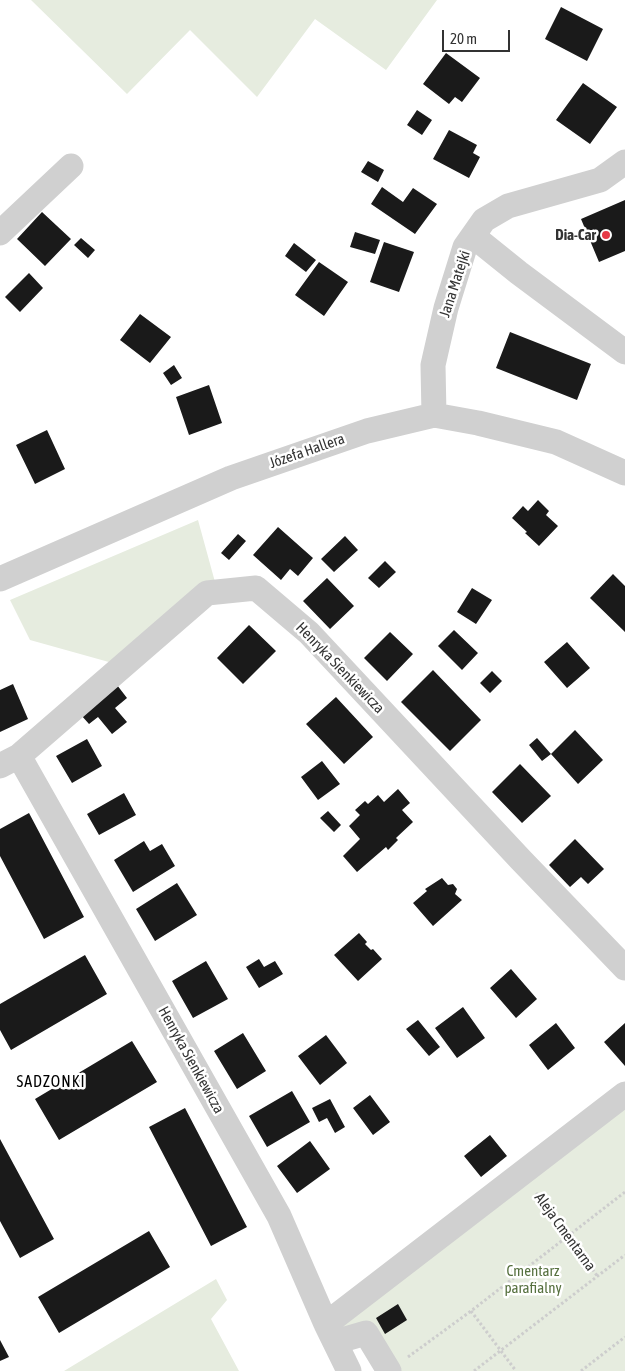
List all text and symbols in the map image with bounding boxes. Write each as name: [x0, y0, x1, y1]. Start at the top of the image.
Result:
scale bar: [445, 20, 512, 52]
text: 20 m: [450, 30, 477, 47]
place label: Dia-Car: [555, 226, 596, 244]
marker: Dia-Car: [600, 229, 612, 241]
street label: Jana Matejki: [436, 248, 474, 320]
street label: Józefa Hallera: [267, 430, 347, 472]
street label: Henryka Sienkiewicza: [292, 619, 388, 717]
street label: Henryka Sienkiewicza: [154, 1003, 228, 1117]
district label: SADZONKI: [15, 1072, 87, 1092]
street label: Aleja Cmentarna: [531, 1189, 599, 1275]
park label: Cmentarz parafialny: [504, 1262, 562, 1297]

